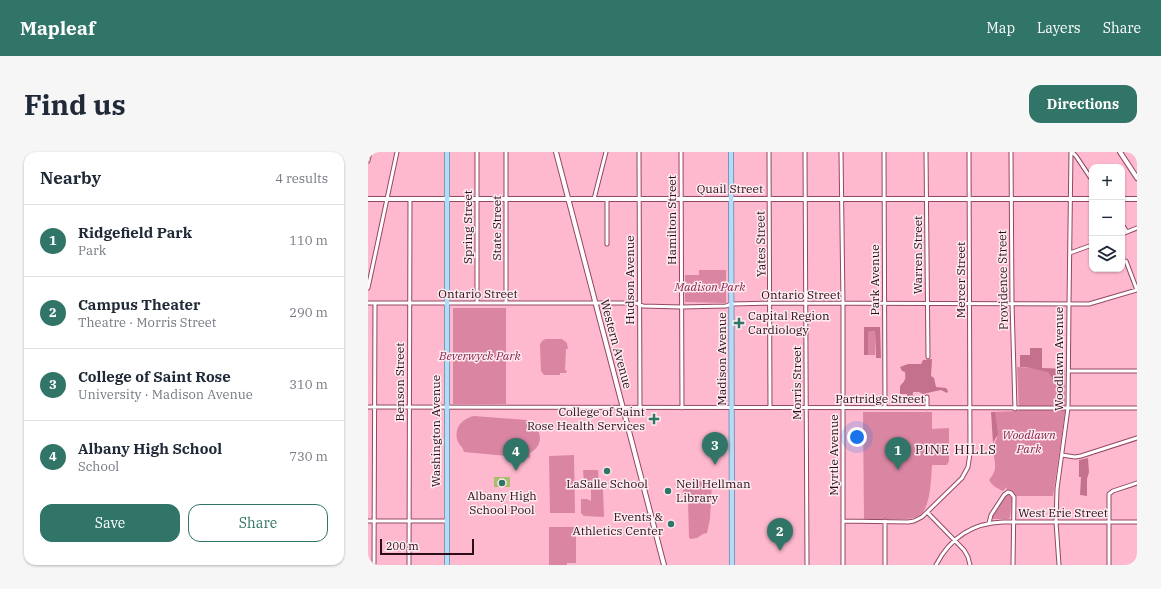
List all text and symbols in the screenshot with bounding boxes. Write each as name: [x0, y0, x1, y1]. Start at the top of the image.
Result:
text: Mapleaf: [20, 16, 95, 40]
text: Map: [987, 19, 1015, 37]
text: Layers: [1037, 19, 1081, 37]
text: Share: [1103, 19, 1141, 37]
button: Directions: [1029, 85, 1137, 123]
text: Find us: [24, 86, 126, 123]
map controls: [1089, 164, 1125, 272]
button: +: [1089, 164, 1125, 200]
text: Nearby: [40, 167, 101, 189]
text: 4 results: [275, 170, 328, 187]
street label: Hamilton Street: [664, 175, 679, 265]
street label: Quail Street: [697, 181, 763, 196]
street label: Spring Street: [460, 190, 475, 264]
street label: State Street: [489, 196, 504, 260]
button: −: [1089, 200, 1125, 236]
street label: Yates Street: [752, 211, 769, 277]
street label: Warren Street: [910, 216, 925, 294]
text: Ridgefield Park: [78, 223, 192, 242]
street label: Providence Street: [994, 230, 1011, 330]
text: 1: [49, 232, 57, 249]
text: 110 m: [289, 232, 328, 249]
street label: Hudson Avenue: [622, 235, 637, 325]
button: layers: [1089, 236, 1125, 272]
text: Park: [78, 242, 106, 259]
street label: Mercer Street: [953, 242, 968, 318]
street label: Park Avenue: [867, 244, 882, 316]
park label: Madison Park: [673, 279, 746, 294]
street label: Ontario Street: [438, 286, 518, 301]
street label: Ontario Street: [761, 287, 841, 302]
text: Campus Theater: [78, 295, 201, 314]
street label: Western Avenue: [597, 298, 636, 390]
text: 2: [49, 304, 57, 321]
text: 290 m: [289, 304, 328, 321]
street label: Woodlawn Avenue: [1051, 307, 1066, 411]
place label: Capital Region Cardiology: [748, 308, 830, 337]
street label: Madison Avenue: [714, 312, 729, 406]
text: Theatre · Morris Street: [78, 314, 216, 331]
marker: Capital Region Cardiology: [733, 317, 745, 329]
street label: Benson Street: [392, 343, 407, 421]
street label: Morris Street: [789, 346, 804, 420]
park label: Beverwyck Park: [438, 348, 522, 363]
text: College of Saint Rose: [78, 367, 231, 386]
street label: Washington Avenue: [428, 375, 443, 487]
text: 3: [49, 376, 57, 393]
text: 310 m: [289, 376, 328, 393]
text: University · Madison Avenue: [78, 386, 253, 403]
street label: Partridge Street: [835, 391, 925, 406]
place label: College of Saint Rose Health Services: [527, 404, 645, 433]
marker: College of Saint Rose Health Services: [648, 413, 660, 425]
street label: Myrtle Avenue: [826, 414, 841, 496]
your location: [847, 427, 867, 447]
park label: Woodlawn Park: [1002, 427, 1056, 456]
pin: 3: [702, 432, 728, 465]
pin: 1: [885, 437, 911, 470]
pin: 4: [503, 438, 529, 471]
text: Albany High School: [78, 439, 222, 458]
district label: PINE HILLS: [915, 441, 997, 458]
text: 4: [49, 448, 57, 465]
text: 730 m: [289, 448, 328, 465]
text: School: [78, 458, 119, 475]
marker: LaSalle School: [602, 466, 612, 476]
place label: LaSalle School: [566, 476, 648, 491]
place label: Neil Hellman Library: [676, 476, 751, 505]
marker: Albany High School Pool: [497, 478, 507, 488]
marker: Neil Hellman Library: [663, 486, 673, 496]
place label: Albany High School Pool: [467, 488, 537, 517]
button: Save: [40, 504, 180, 542]
button: Share: [188, 504, 328, 542]
street label: West Erie Street: [1018, 505, 1108, 520]
place label: Events & Athletics Center: [573, 509, 664, 538]
pin: 2: [767, 518, 793, 551]
marker: Events & Athletics Center: [666, 519, 676, 529]
scale bar: [380, 537, 474, 556]
text: 200 m: [386, 539, 419, 553]

